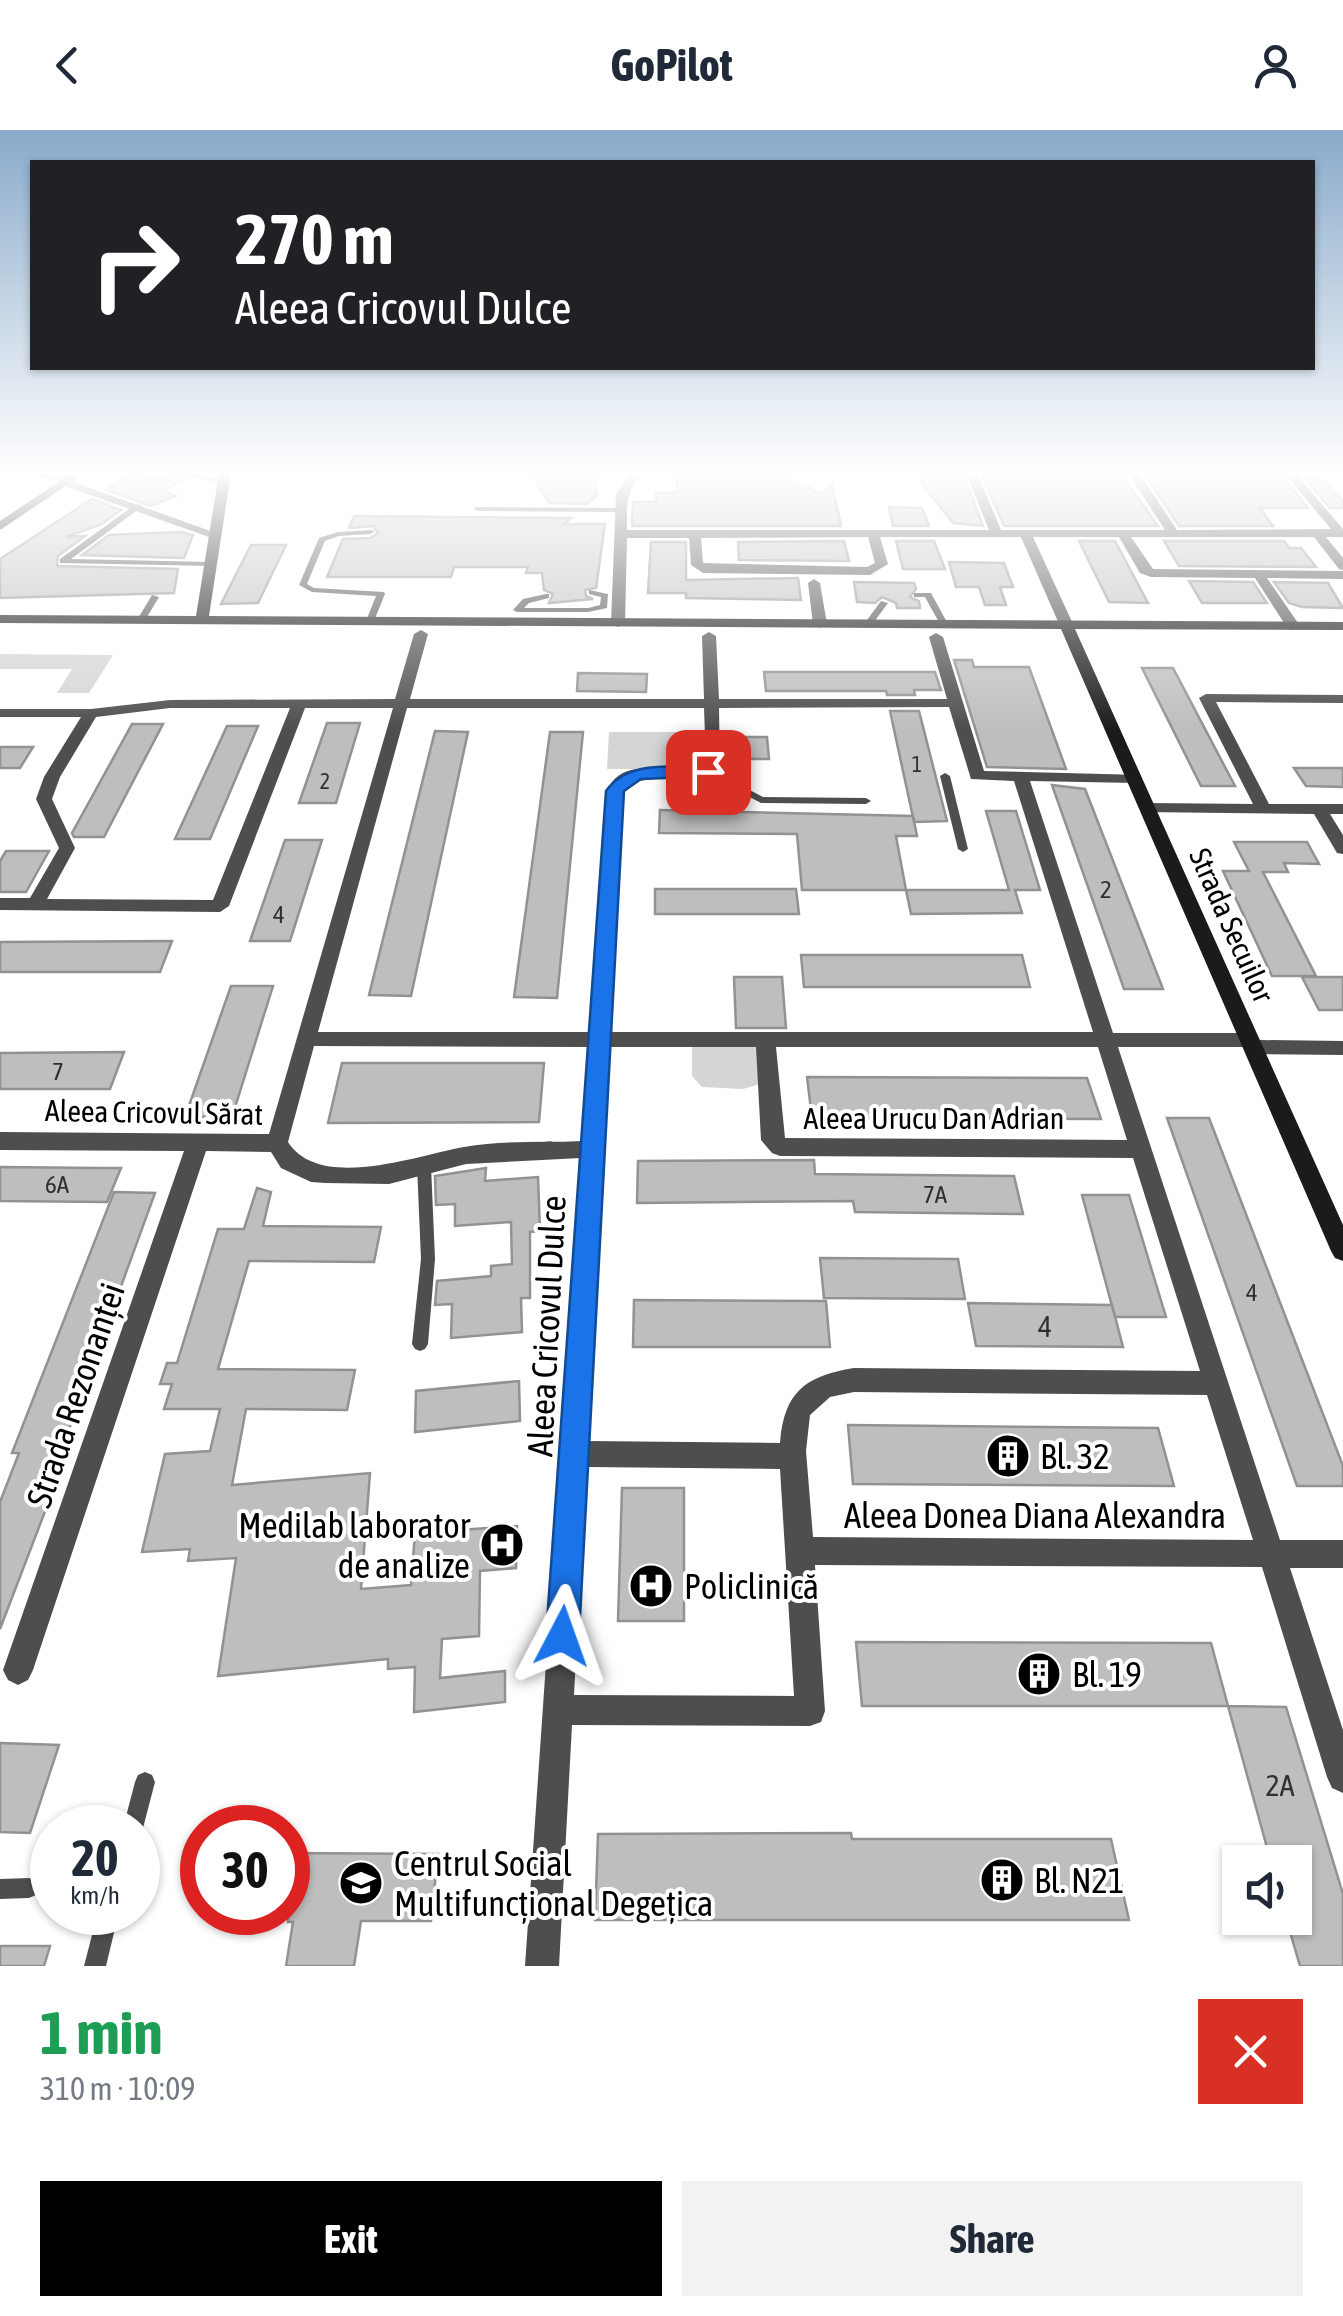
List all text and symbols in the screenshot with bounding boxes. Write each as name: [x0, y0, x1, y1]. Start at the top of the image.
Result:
icon: back: [40, 38, 95, 93]
icon: person: [1248, 38, 1303, 93]
text: GoPilot: [610, 39, 733, 91]
text: 270 m: [235, 199, 394, 279]
icon: right: [70, 200, 200, 330]
text: Aleea Cricovul Dulce: [235, 282, 571, 334]
pin: [666, 730, 751, 815]
icon: arrive: [681, 745, 736, 800]
house number: 1: [912, 751, 922, 777]
house number: 2: [320, 768, 330, 794]
street label: Strada Secuilor: [1183, 843, 1282, 1008]
house number: 2: [1100, 875, 1112, 903]
house number: 4: [273, 900, 285, 928]
house number: 7: [52, 1057, 64, 1085]
street label: Aleea Cricovul Sărat: [45, 1093, 263, 1131]
street label: Aleea Urucu Dan Adrian: [804, 1101, 1064, 1135]
house number: 6A: [45, 1170, 70, 1198]
house number: 7A: [923, 1180, 948, 1208]
street label: Aleea Cricovul Dulce: [519, 1194, 573, 1458]
street label: Strada Rezonanței: [18, 1278, 133, 1513]
house number: 4: [1246, 1278, 1258, 1306]
house number: 4: [1038, 1309, 1052, 1343]
building icon: Bl. 32: [985, 1433, 1031, 1479]
place label: Bl. 32: [1040, 1436, 1110, 1476]
street label: Aleea Donea Diana Alexandra: [844, 1495, 1226, 1535]
place label: Medilab laborator de analize: [238, 1505, 471, 1585]
hospital icon: Medilab laborator de analize: [479, 1522, 525, 1568]
hospital icon: Policlinică: [628, 1563, 674, 1609]
place label: Policlinică: [684, 1566, 819, 1606]
position arrow: [510, 1584, 614, 1688]
building icon: Bl. 19: [1016, 1651, 1062, 1697]
place label: Bl. 19: [1072, 1654, 1142, 1694]
house number: 2A: [1266, 1768, 1295, 1802]
speed limit sign: 30: [180, 1805, 310, 1935]
text: 20: [71, 1829, 118, 1887]
place label: Centrul Social Multifuncțional Degețica: [394, 1843, 713, 1924]
map controls: [1222, 1845, 1312, 1935]
button: sound: [1222, 1845, 1312, 1935]
building icon: Bl. N21: [979, 1857, 1025, 1903]
school or university icon: Centrul Social Multifuncțional Degețica: [338, 1860, 384, 1906]
place label: Bl. N21: [1034, 1860, 1124, 1900]
text: km/h: [70, 1881, 120, 1909]
text: 1 min: [40, 1998, 163, 2067]
button: close: [1198, 1999, 1303, 2104]
text: 310 m · 10:09: [40, 2070, 195, 2107]
button: Exit: [40, 2181, 662, 2296]
button: Share: [682, 2181, 1303, 2296]

